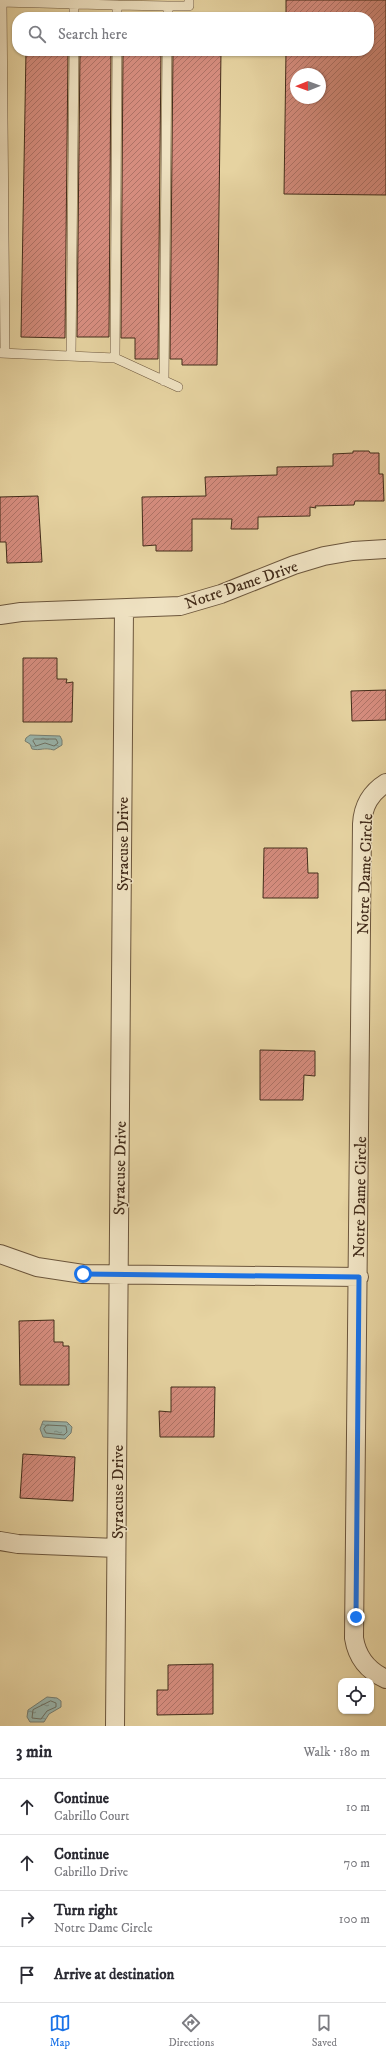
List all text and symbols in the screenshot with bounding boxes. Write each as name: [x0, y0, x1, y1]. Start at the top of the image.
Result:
search box: [12, 12, 374, 56]
icon: search: [26, 23, 48, 45]
text: Search here: [58, 25, 127, 44]
north arrow: [290, 68, 326, 104]
street label: Notre Dame Drive: [182, 556, 301, 614]
street label: Syracuse Drive: [113, 797, 133, 891]
street label: Notre Dame Circle: [353, 813, 377, 935]
street label: Syracuse Drive: [109, 1120, 131, 1215]
street label: Notre Dame Circle: [349, 1136, 371, 1258]
route start: [74, 1265, 92, 1283]
street label: Syracuse Drive: [108, 1445, 128, 1539]
route end: [347, 1608, 365, 1626]
map controls: [338, 1678, 374, 1714]
button: locate: [338, 1678, 374, 1714]
text: 3 min: [16, 1741, 52, 1763]
text: Walk · 180 m: [303, 1744, 370, 1760]
text: Continue: [54, 1789, 109, 1808]
icon: ahead: [16, 1796, 38, 1818]
text: 10 m: [346, 1799, 370, 1815]
text: Cabrillo Court: [54, 1808, 130, 1824]
text: Continue: [54, 1845, 109, 1864]
icon: ahead: [16, 1852, 38, 1874]
text: 70 m: [344, 1855, 370, 1871]
text: Cabrillo Drive: [54, 1864, 128, 1880]
text: Turn right: [54, 1901, 117, 1920]
icon: right: [16, 1908, 38, 1930]
text: 100 m: [339, 1911, 370, 1927]
text: Notre Dame Circle: [54, 1920, 153, 1936]
icon: arrive: [16, 1964, 38, 1986]
text: Arrive at destination: [54, 1965, 174, 1984]
tab: Map: [49, 2012, 71, 2050]
tab: Directions: [169, 2012, 214, 2050]
tab: Saved: [312, 2012, 337, 2050]

